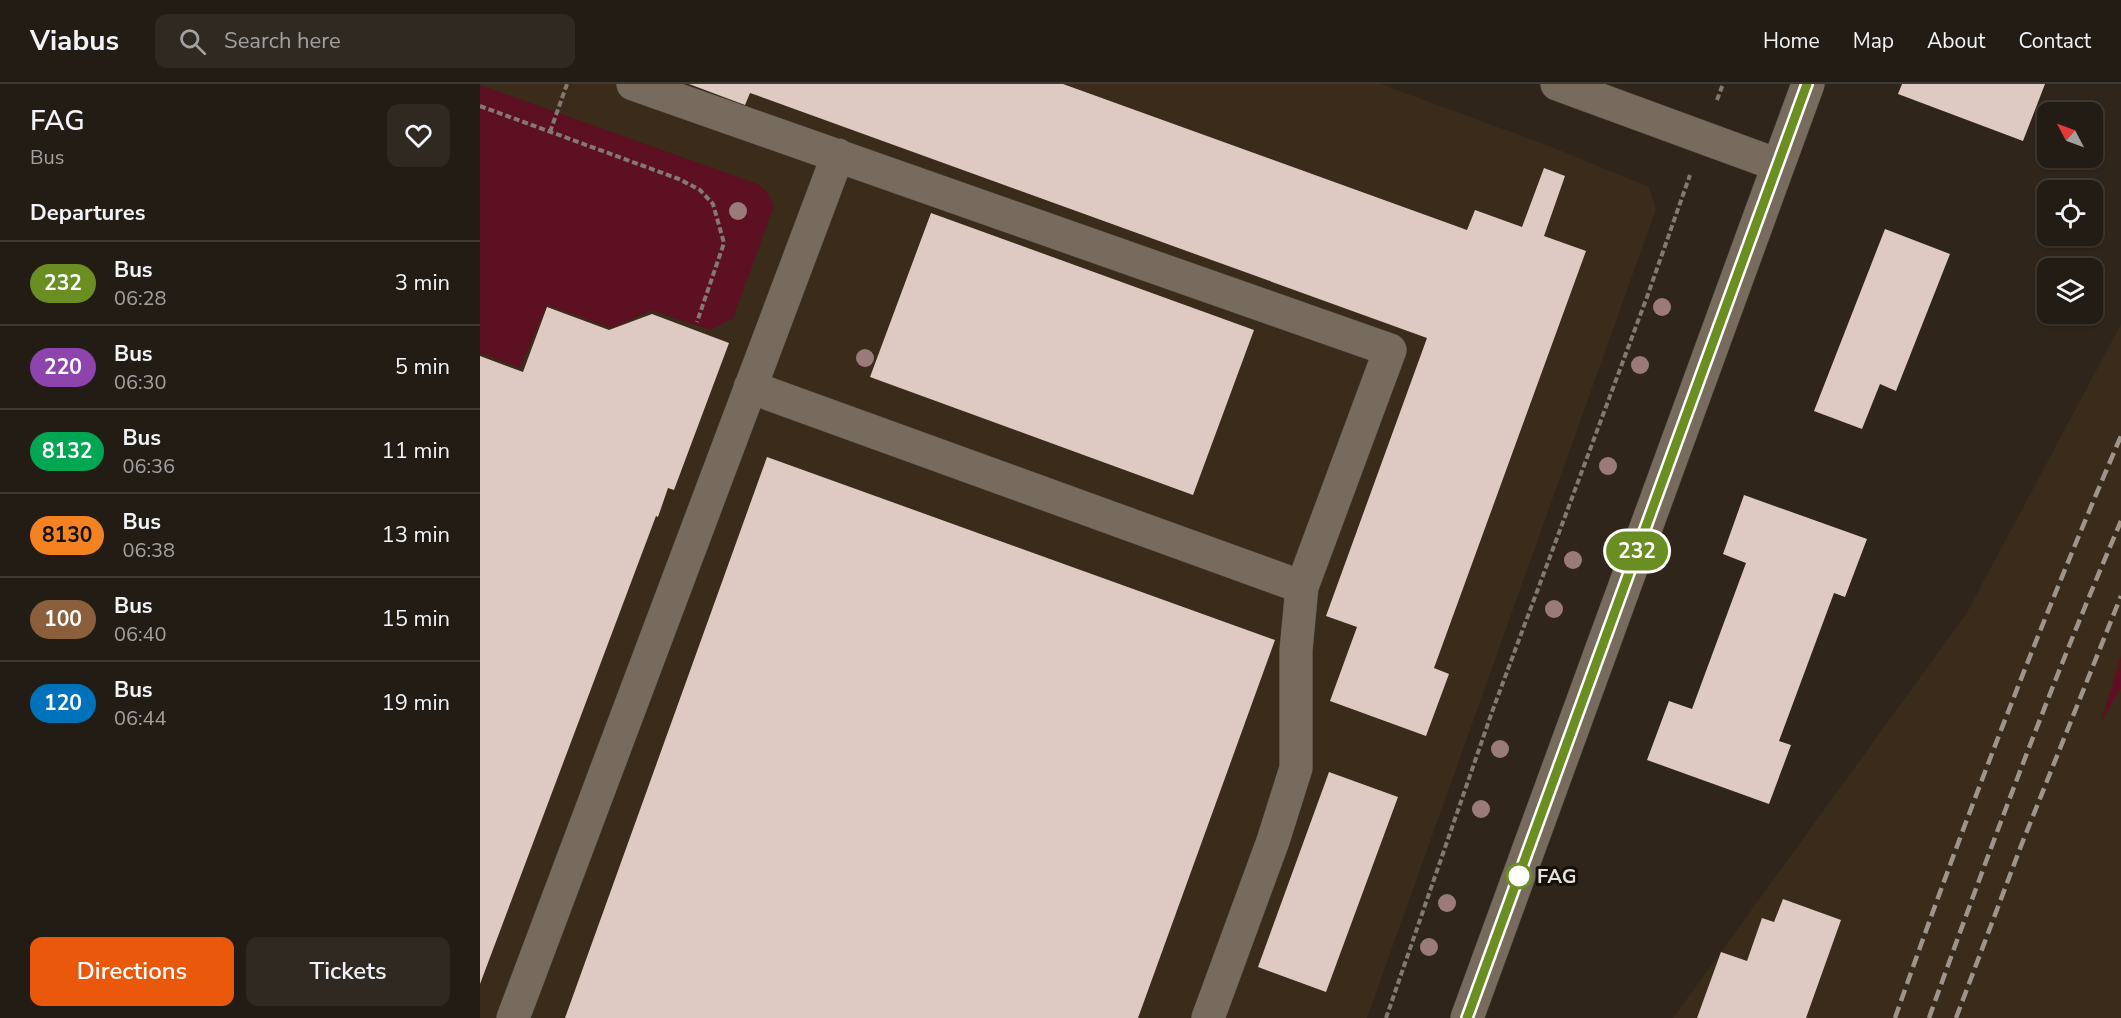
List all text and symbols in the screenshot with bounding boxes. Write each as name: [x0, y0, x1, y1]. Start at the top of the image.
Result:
search box: [155, 14, 575, 68]
text: Viabus: [30, 22, 119, 60]
icon: search: [176, 25, 209, 58]
text: Search here: [224, 26, 341, 56]
text: Home: [1763, 27, 1820, 55]
text: Map: [1853, 27, 1894, 55]
text: About: [1927, 27, 1985, 55]
text: Contact: [2018, 27, 2091, 55]
text: FAG: [30, 102, 85, 140]
north arrow: [2037, 102, 2103, 168]
map controls: [2037, 102, 2103, 324]
button: heart: [387, 104, 450, 167]
text: Bus: [30, 144, 64, 171]
button: locate: [2037, 180, 2103, 246]
text: Departures: [30, 198, 145, 228]
text: Bus: [114, 255, 153, 285]
button: layers: [2037, 258, 2103, 324]
text: 3 min: [395, 268, 450, 298]
text: 232: [44, 269, 82, 297]
text: 06:28: [114, 285, 167, 312]
text: Bus: [114, 339, 153, 369]
text: 5 min: [395, 352, 450, 382]
text: 220: [44, 353, 82, 381]
text: 06:30: [114, 369, 167, 396]
text: Bus: [122, 423, 161, 453]
text: 11 min: [382, 436, 450, 466]
text: 8132: [42, 437, 92, 465]
text: 06:36: [122, 453, 175, 480]
text: Bus: [122, 507, 161, 537]
text: 13 min: [382, 520, 450, 550]
text: 8130: [42, 521, 92, 549]
line badge: 232: [1602, 532, 1672, 570]
text: 06:38: [122, 537, 175, 564]
text: 232: [1618, 537, 1656, 565]
text: Bus: [114, 591, 153, 621]
text: 15 min: [382, 604, 450, 634]
text: 100: [44, 605, 82, 633]
text: 06:40: [114, 621, 167, 648]
text: Bus: [114, 675, 153, 705]
text: 19 min: [382, 688, 450, 718]
text: 120: [44, 689, 82, 717]
text: 06:44: [114, 705, 167, 732]
marker: FAG: [1506, 863, 1532, 889]
place label: FAG: [1537, 863, 1576, 890]
button: Directions: [30, 937, 234, 1006]
button: Tickets: [246, 937, 450, 1006]

